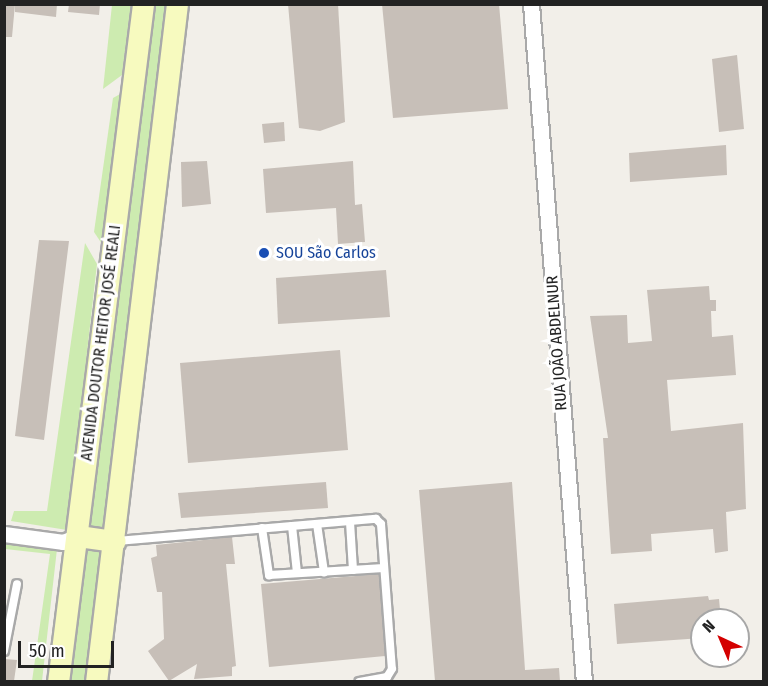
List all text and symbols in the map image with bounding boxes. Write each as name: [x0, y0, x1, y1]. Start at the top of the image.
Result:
street label: AVENIDA DOUTOR HEITOR JOSÉ REALI: [77, 224, 125, 462]
place label: SOU São Carlos: [276, 243, 376, 263]
marker: SOU São Carlos: [257, 246, 271, 260]
street label: RUA JOÃO ABDELNUR: [543, 275, 571, 411]
north arrow: [690, 608, 750, 668]
text: N: [698, 616, 719, 636]
scale bar: [21, 629, 117, 667]
text: 50 m: [29, 640, 65, 662]

